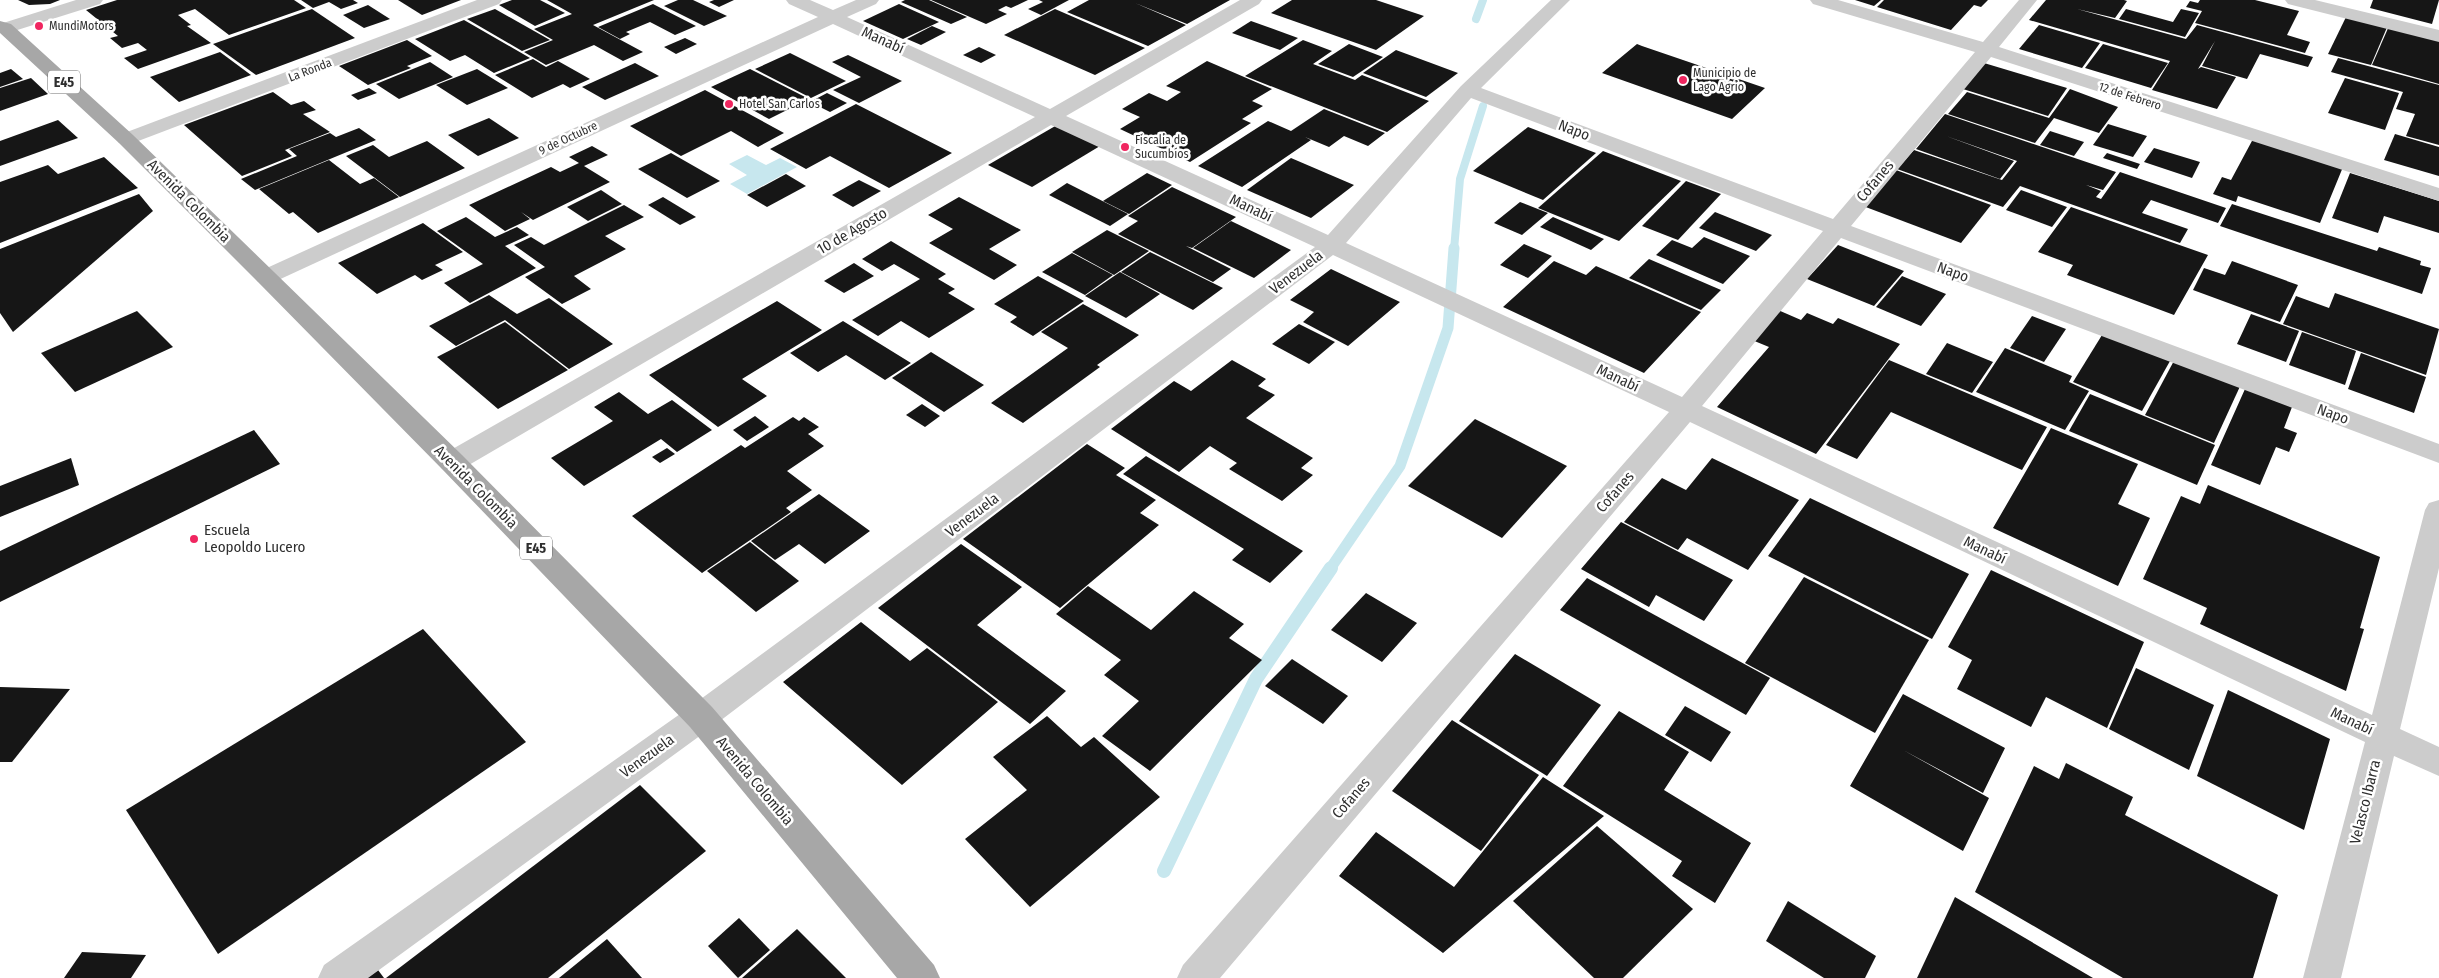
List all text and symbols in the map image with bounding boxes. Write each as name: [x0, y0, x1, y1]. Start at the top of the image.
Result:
place label: MundiMotors: [49, 19, 114, 33]
marker: MundiMotors: [33, 20, 45, 32]
street label: Manabí: [859, 23, 907, 57]
street label: La Ronda: [286, 55, 334, 85]
place label: Municipio de Lago Agrio: [1693, 66, 1756, 94]
road number: E45: [48, 70, 80, 94]
marker: Municipio de Lago Agrio: [1677, 74, 1689, 86]
street label: 12 de Febrero: [2097, 79, 2163, 113]
place label: Hotel San Carlos: [739, 97, 820, 111]
marker: Hotel San Carlos: [723, 98, 735, 110]
street label: Napo: [1556, 116, 1592, 144]
street label: 9 de Octubre: [537, 118, 600, 158]
place label: Fiscalia de Sucumbíos: [1135, 133, 1189, 161]
marker: Fiscalia de Sucumbíos: [1119, 141, 1131, 153]
street label: Avenida Colombia: [144, 156, 234, 246]
street label: Cofanes: [1852, 157, 1898, 205]
street label: Manabí: [1227, 190, 1275, 226]
street label: 10 de Agosto: [814, 204, 890, 258]
street label: Venezuela: [1266, 246, 1326, 298]
street label: Napo: [1935, 258, 1971, 286]
street label: Manabí: [1594, 360, 1642, 396]
street label: Napo: [2315, 400, 2351, 428]
street label: Avenida Colombia: [431, 442, 521, 532]
street label: Cofanes: [1592, 468, 1638, 516]
street label: Venezuela: [942, 489, 1002, 541]
place label: Escuela Leopoldo Lucero: [204, 521, 305, 556]
street label: Manabí: [1961, 532, 2009, 568]
marker: Escuela Leopoldo Lucero: [188, 533, 200, 545]
road number: E45: [520, 536, 552, 560]
street label: Manabí: [2328, 703, 2376, 739]
street label: Venezuela: [617, 730, 677, 782]
street label: Avenida Colombia: [713, 733, 797, 829]
street label: Velasco Ibarra: [2346, 758, 2384, 846]
street label: Cofanes: [1328, 774, 1374, 822]

